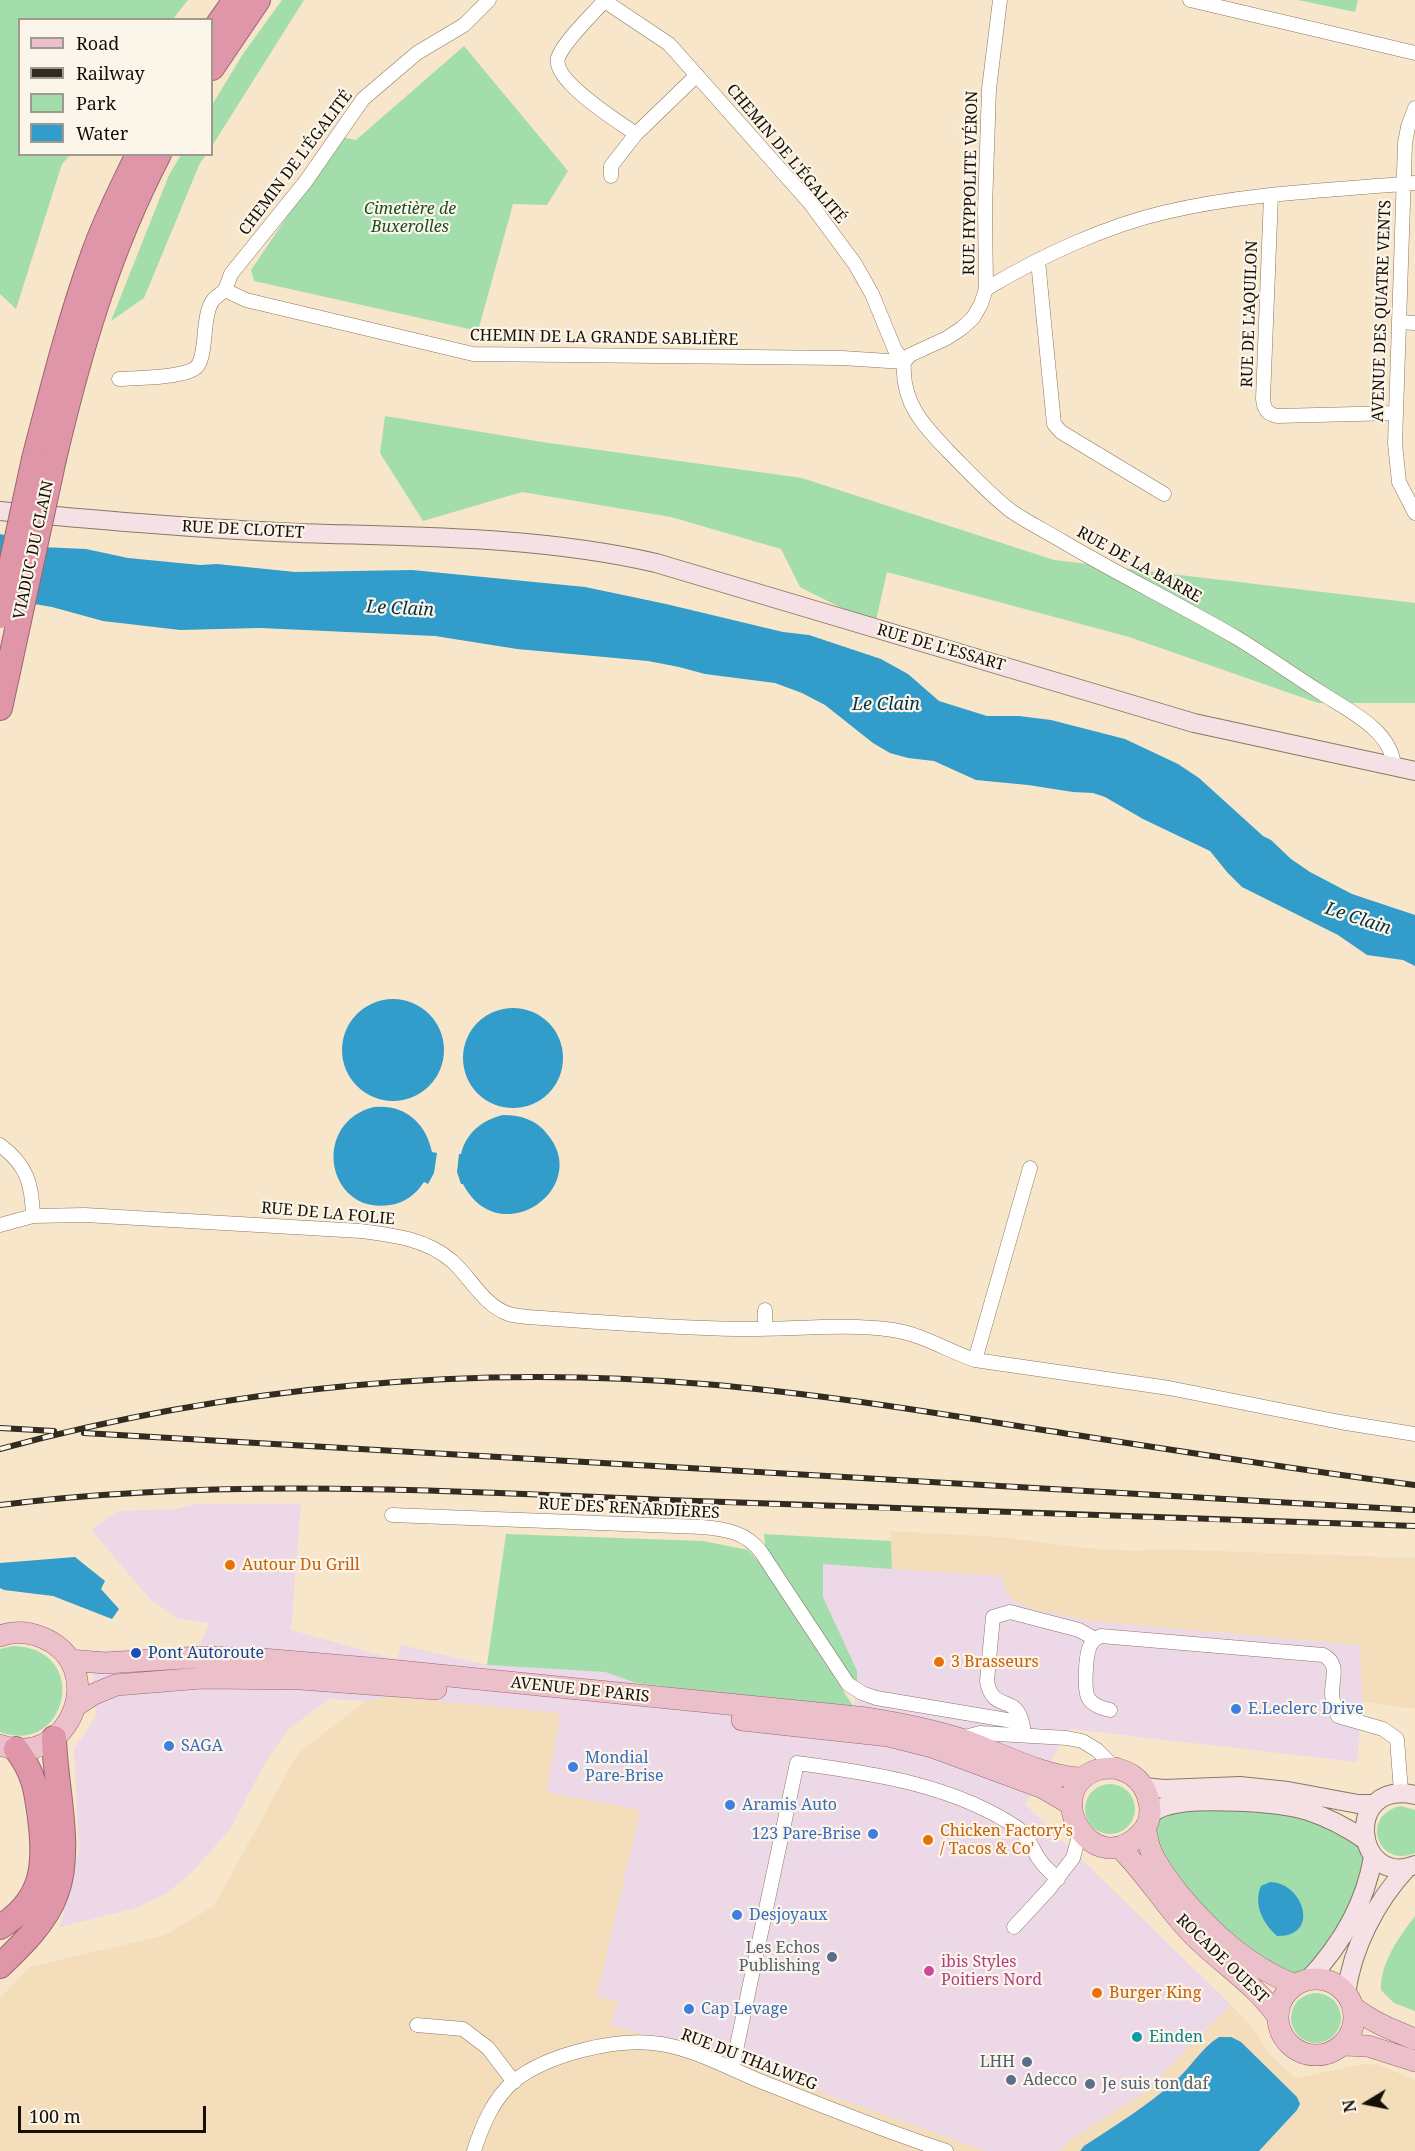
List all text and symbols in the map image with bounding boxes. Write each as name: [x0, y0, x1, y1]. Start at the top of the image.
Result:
legend: [18, 18, 213, 156]
text: Road: [76, 31, 119, 55]
text: Railway: [76, 61, 145, 85]
street label: CHEMIN DE L'ÉGALITÉ: [722, 80, 850, 228]
street label: CHEMIN DE L'ÉGALITÉ: [235, 87, 357, 239]
text: Park: [76, 91, 116, 115]
street label: RUE HYPPOLITE VÉRON: [960, 91, 982, 275]
text: Water: [76, 121, 128, 145]
park label: Cimetière de Buxerolles: [364, 199, 456, 237]
street label: AVENUE DES QUATRE VENTS: [1369, 200, 1395, 422]
street label: RUE DE L'AQUILON: [1238, 240, 1262, 388]
street label: CHEMIN DE LA GRANDE SABLIÈRE: [470, 326, 738, 350]
street label: VIADUC DU CLAIN: [10, 479, 58, 621]
street label: RUE DE CLOTET: [181, 517, 305, 543]
street label: RUE DE LA BARRE: [1073, 523, 1205, 607]
water label: Le Clain: [365, 596, 435, 622]
street label: RUE DE L'ESSART: [875, 621, 1007, 675]
water label: Le Clain: [852, 694, 920, 716]
water label: Le Clain: [1322, 898, 1394, 940]
street label: RUE DE LA FOLIE: [260, 1199, 396, 1229]
street label: RUE DES RENARDIÈRES: [538, 1495, 720, 1523]
place label: Autour Du Grill: [242, 1555, 360, 1575]
marker: Autour Du Grill: [223, 1558, 237, 1572]
place label: Pont Autoroute: [148, 1643, 264, 1663]
marker: Pont Autoroute: [129, 1646, 143, 1660]
place label: 3 Brasseurs: [951, 1652, 1039, 1672]
marker: 3 Brasseurs: [932, 1655, 946, 1669]
street label: AVENUE DE PARIS: [510, 1673, 650, 1707]
place label: E.Leclerc Drive: [1248, 1699, 1364, 1719]
marker: E.Leclerc Drive: [1229, 1702, 1243, 1716]
place label: SAGA: [181, 1736, 223, 1756]
marker: SAGA: [162, 1739, 176, 1753]
place label: Mondial Pare-Brise: [585, 1748, 664, 1786]
marker: Mondial Pare-Brise: [566, 1760, 580, 1774]
place label: Aramis Auto: [742, 1795, 837, 1815]
marker: Aramis Auto: [723, 1798, 737, 1812]
place label: Chicken Factory's / Tacos & Co': [940, 1821, 1073, 1859]
place label: 123 Pare-Brise: [751, 1824, 861, 1844]
marker: 123 Pare-Brise: [866, 1827, 880, 1841]
marker: Chicken Factory's / Tacos & Co': [921, 1833, 935, 1847]
place label: Desjoyaux: [749, 1905, 828, 1925]
marker: Desjoyaux: [730, 1908, 744, 1922]
street label: ROCADE OUEST: [1172, 1910, 1272, 2008]
place label: Les Echos Publishing: [739, 1938, 820, 1976]
marker: Les Echos Publishing: [825, 1950, 839, 1964]
place label: ibis Styles Poitiers Nord: [941, 1952, 1042, 1990]
marker: ibis Styles Poitiers Nord: [922, 1964, 936, 1978]
place label: Burger King: [1109, 1983, 1201, 2003]
marker: Burger King: [1090, 1986, 1104, 2000]
place label: Cap Levage: [701, 1999, 788, 2019]
marker: Cap Levage: [682, 2002, 696, 2016]
street label: RUE DU THALWEG: [678, 2025, 820, 2095]
place label: Einden: [1149, 2027, 1203, 2047]
marker: Einden: [1130, 2030, 1144, 2044]
place label: LHH: [980, 2052, 1015, 2072]
marker: LHH: [1020, 2055, 1034, 2069]
place label: Adecco: [1023, 2070, 1077, 2090]
marker: Adecco: [1004, 2073, 1018, 2087]
north arrow: [1337, 2073, 1397, 2133]
place label: Je suis ton daf: [1102, 2074, 1208, 2094]
marker: Je suis ton daf: [1083, 2077, 1097, 2091]
scale bar: [21, 2094, 208, 2132]
text: N: [1337, 2098, 1361, 2114]
text: 100 m: [29, 2104, 81, 2128]

